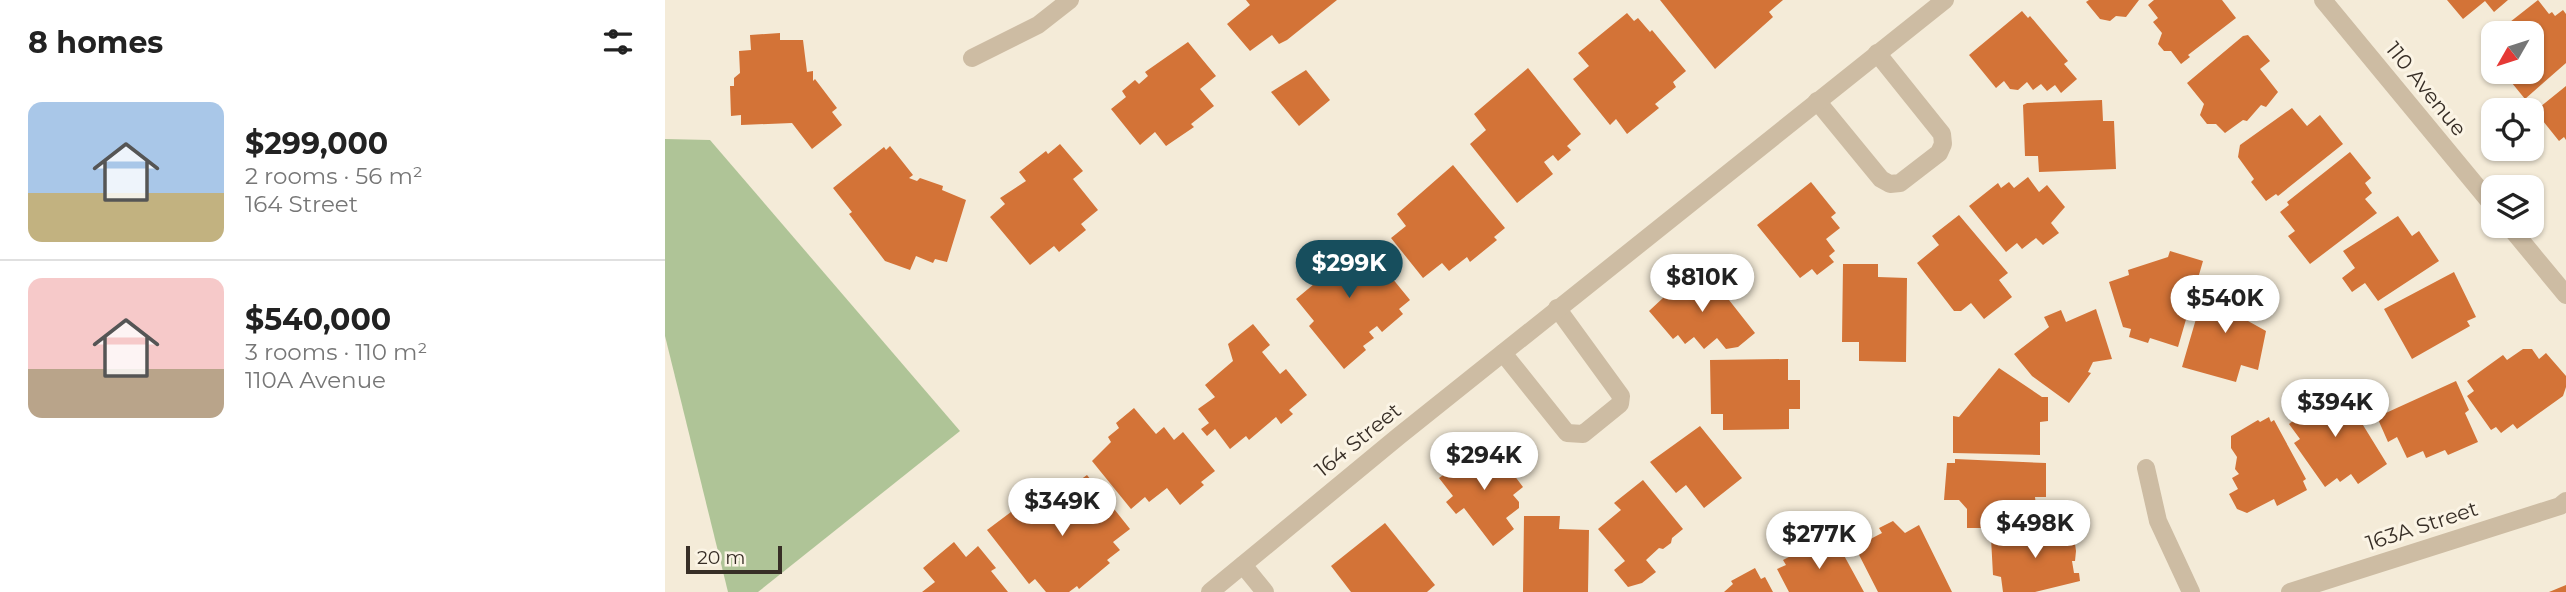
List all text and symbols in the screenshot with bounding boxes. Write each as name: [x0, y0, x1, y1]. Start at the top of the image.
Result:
north arrow: [2481, 21, 2545, 84]
map controls: [2481, 21, 2544, 238]
icon: filters: [599, 23, 637, 61]
text: 8 homes: [28, 24, 163, 61]
street label: 110 Avenue: [2381, 37, 2472, 141]
button: locate: [2481, 98, 2544, 161]
text: $299,000: [245, 125, 388, 162]
icon: home: [84, 130, 168, 214]
text: 2 rooms · 56 m²: [245, 162, 423, 190]
button: layers: [2481, 175, 2544, 238]
text: 164 Street: [245, 190, 358, 218]
pin: $299K: [1300, 240, 1398, 300]
text: $299K: [1312, 249, 1386, 277]
pin: $810K: [1653, 254, 1751, 314]
text: $810K: [1666, 263, 1738, 291]
pin: $540K: [2176, 276, 2274, 335]
text: $540K: [2187, 284, 2263, 312]
text: $540,000: [245, 301, 391, 338]
icon: home: [84, 306, 168, 390]
text: 3 rooms · 110 m²: [245, 338, 427, 366]
text: 110A Avenue: [245, 366, 386, 394]
pin: $394K: [2286, 380, 2384, 439]
text: $394K: [2297, 388, 2373, 416]
street label: 164 Street: [1310, 397, 1406, 482]
pin: $294K: [1435, 433, 1533, 492]
text: $294K: [1446, 441, 1522, 469]
pin: $349K: [1013, 478, 1111, 538]
text: $349K: [1024, 487, 1100, 515]
street label: 163A Street: [2363, 496, 2481, 555]
pin: $498K: [1986, 500, 2084, 560]
text: $498K: [1996, 509, 2074, 537]
pin: $277K: [1770, 512, 1868, 571]
text: $277K: [1782, 520, 1856, 548]
scale bar: [686, 543, 782, 575]
text: 20 m: [697, 546, 745, 569]

